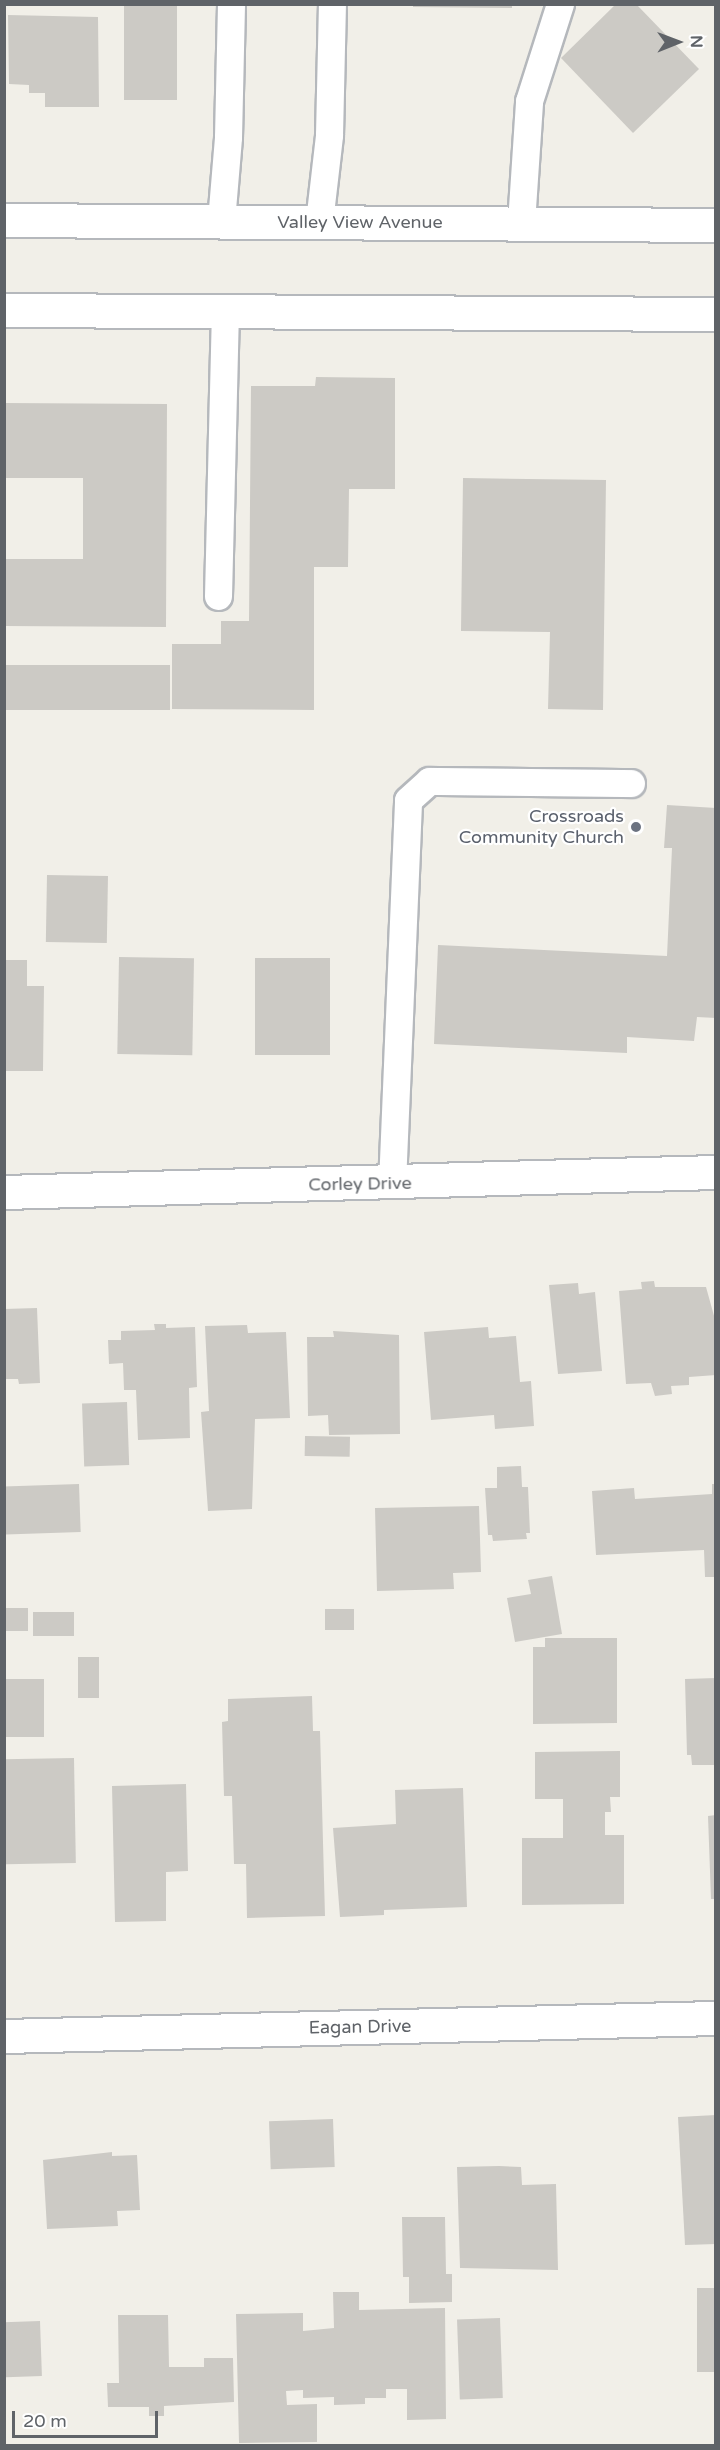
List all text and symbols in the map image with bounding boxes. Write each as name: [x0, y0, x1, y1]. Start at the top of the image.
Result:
north arrow: [648, 12, 708, 72]
text: N: [686, 35, 706, 48]
street label: Valley View Avenue: [277, 211, 443, 233]
place label: Crossroads Community Church: [459, 806, 624, 848]
marker: Crossroads Community Church: [629, 820, 643, 834]
street label: Corley Drive: [308, 1172, 412, 1196]
street label: Eagan Drive: [308, 2015, 412, 2039]
scale bar: [15, 2399, 160, 2437]
text: 20 m: [23, 2410, 67, 2432]

